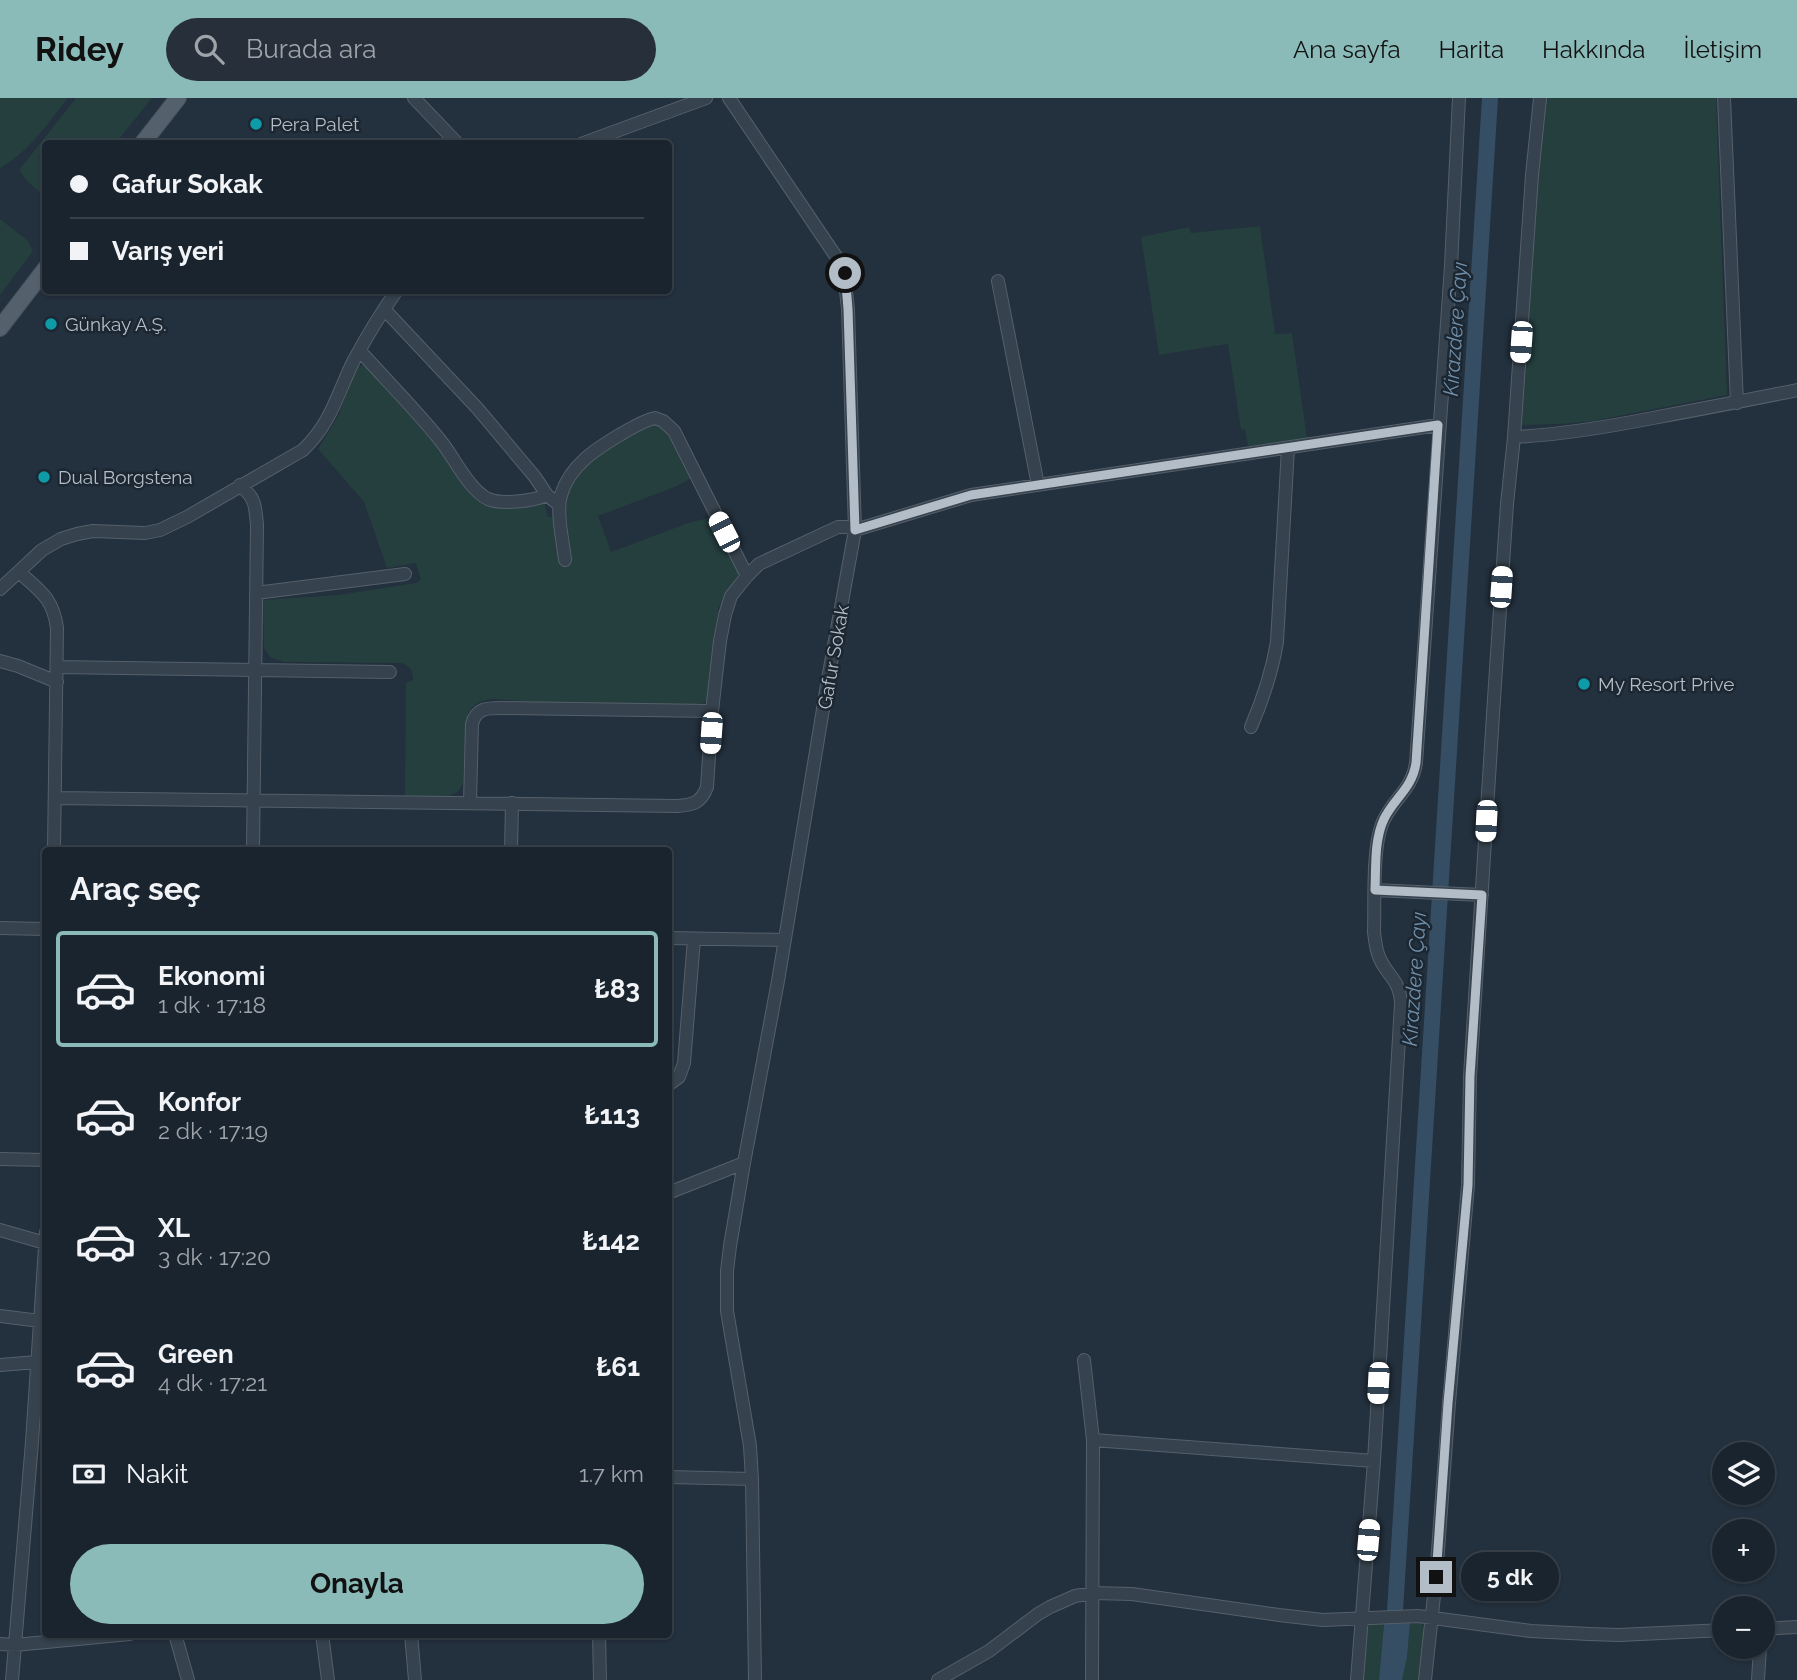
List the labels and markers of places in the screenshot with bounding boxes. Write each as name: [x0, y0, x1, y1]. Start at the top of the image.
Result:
place label: Pera Palet: [270, 113, 360, 135]
marker: Pera Palet: [248, 116, 264, 132]
place label: Günkay A.Ş.: [65, 313, 167, 335]
marker: Günkay A.Ş.: [43, 316, 59, 332]
place label: Dual Borgstena: [58, 466, 193, 488]
marker: Dual Borgstena: [36, 469, 52, 485]
place label: My Resort Prive: [1598, 673, 1734, 695]
marker: My Resort Prive: [1576, 676, 1592, 692]

